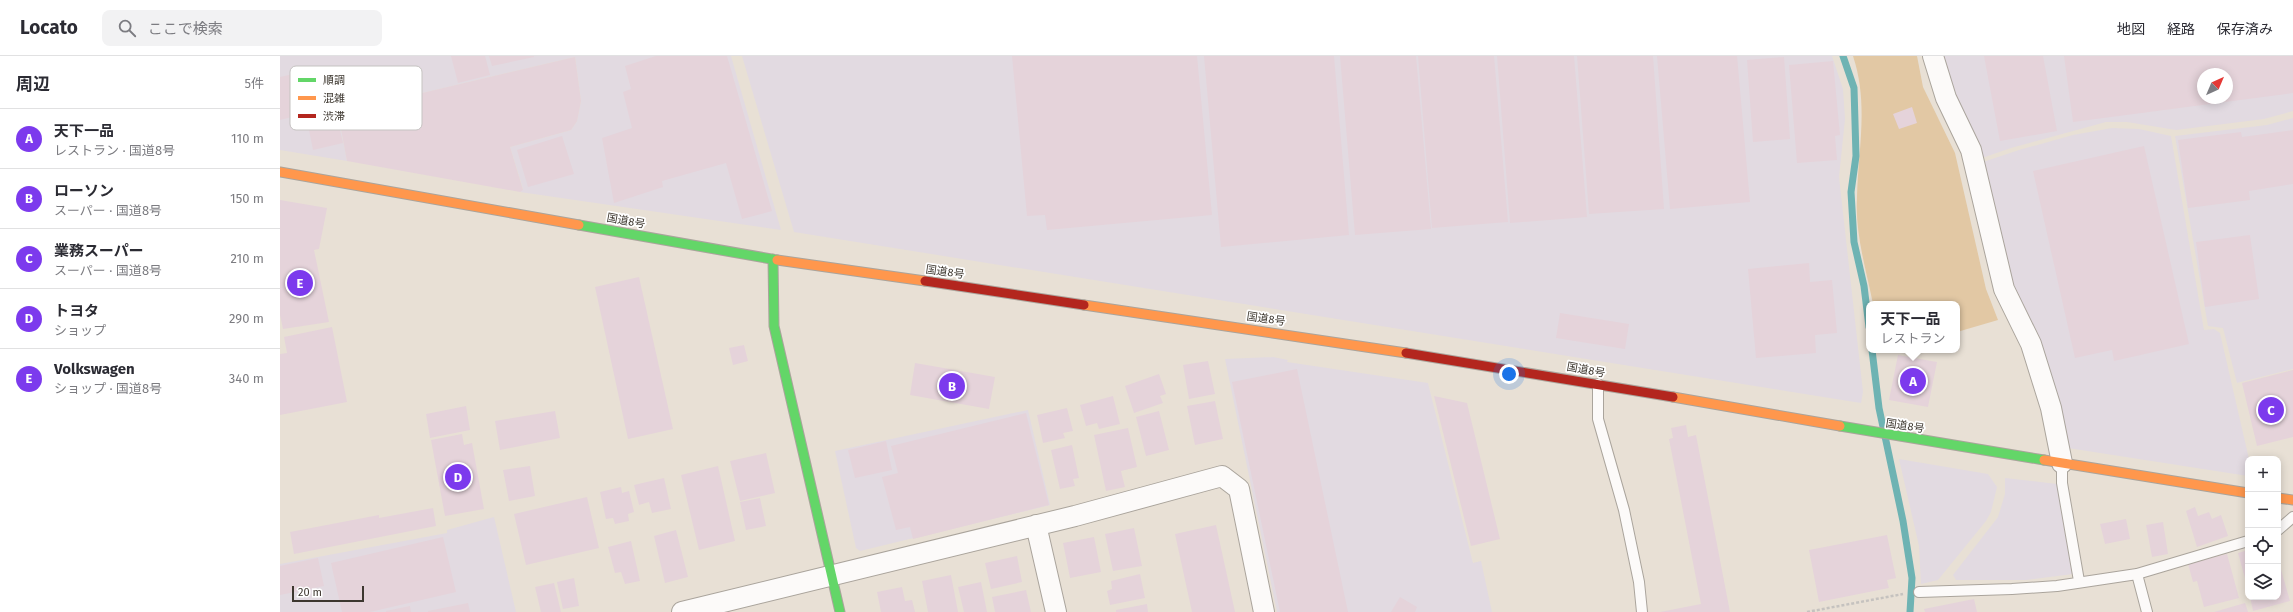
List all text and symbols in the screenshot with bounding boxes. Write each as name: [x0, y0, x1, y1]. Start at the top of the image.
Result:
search box: [102, 10, 382, 46]
text: Locato: [20, 16, 78, 39]
icon: search: [116, 17, 138, 39]
text: ここで検索: [148, 20, 223, 38]
text: 地図: [2117, 21, 2145, 38]
text: 経路: [2167, 21, 2195, 38]
text: 保存済み: [2217, 21, 2273, 38]
legend: [290, 66, 422, 130]
north arrow: [2197, 68, 2233, 104]
text: 周辺: [16, 74, 50, 95]
text: 順調: [323, 74, 345, 87]
text: 5件: [244, 76, 264, 91]
text: 混雑: [323, 92, 345, 105]
text: 渋滞: [323, 110, 345, 123]
text: 天下一品: [54, 122, 114, 140]
text: A: [25, 131, 33, 146]
text: 110 m: [231, 131, 264, 146]
text: レストラン · 国道8号: [54, 143, 175, 158]
text: ローソン: [54, 182, 114, 200]
text: B: [25, 191, 33, 206]
text: 150 m: [230, 191, 264, 206]
text: スーパー · 国道8号: [54, 203, 162, 218]
street label: 国道8号: [606, 211, 646, 231]
text: 業務スーパー: [54, 242, 144, 260]
text: C: [25, 251, 33, 266]
text: 210 m: [230, 251, 264, 266]
text: スーパー · 国道8号: [54, 263, 162, 278]
street label: 国道8号: [925, 263, 965, 281]
pin: E: [287, 268, 313, 298]
popup: [1866, 301, 1960, 353]
text: トヨタ: [54, 302, 99, 320]
street label: 国道8号: [1246, 310, 1286, 328]
text: 天下一品: [1880, 310, 1941, 328]
text: D: [25, 311, 33, 326]
text: 290 m: [229, 311, 264, 326]
text: ショップ: [54, 323, 106, 338]
text: レストラン: [1880, 331, 1946, 346]
text: Volkswagen: [54, 360, 135, 378]
street label: 国道8号: [1566, 360, 1606, 380]
your location: [1499, 364, 1519, 384]
pin: A: [1900, 366, 1926, 396]
text: E: [26, 371, 32, 386]
text: 340 m: [229, 371, 264, 386]
pin: B: [939, 371, 965, 401]
text: ショップ · 国道8号: [54, 381, 162, 396]
pin: C: [2258, 395, 2284, 425]
street label: 国道8号: [1885, 417, 1925, 435]
map controls: [2245, 456, 2281, 600]
button: +: [2245, 456, 2281, 492]
pin: D: [445, 462, 471, 492]
button: −: [2245, 492, 2281, 528]
button: locate: [2245, 528, 2281, 564]
button: layers: [2245, 564, 2281, 600]
scale bar: [292, 584, 364, 603]
text: 20 m: [298, 586, 322, 599]

